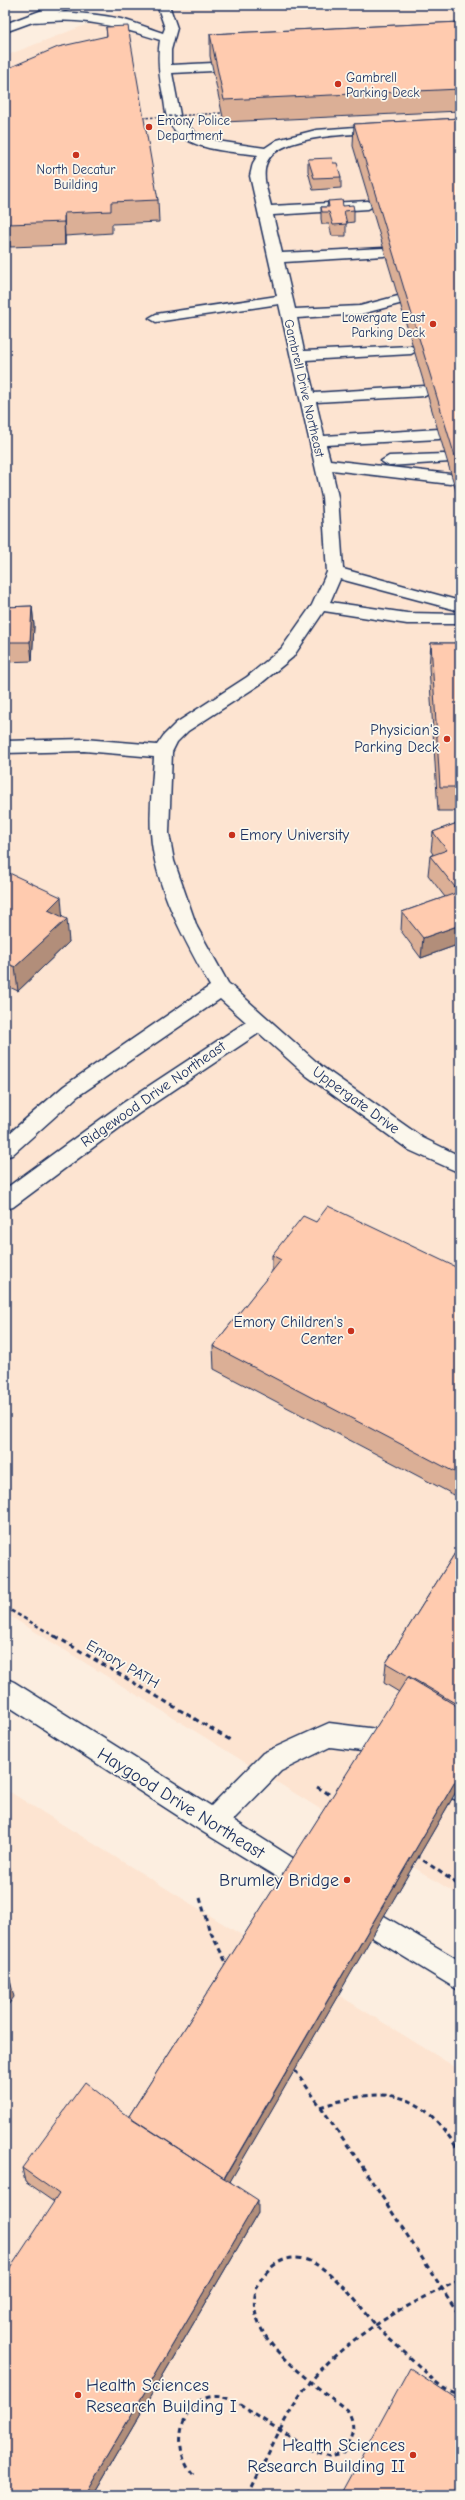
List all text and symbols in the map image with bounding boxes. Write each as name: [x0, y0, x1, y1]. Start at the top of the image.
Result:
place label: Gambrell Parking Deck: [346, 70, 420, 100]
marker: Gambrell Parking Deck: [333, 79, 343, 89]
place label: Emory Police Department: [157, 113, 230, 143]
marker: Emory Police Department: [144, 122, 154, 132]
marker: North Decatur Building: [71, 150, 81, 160]
place label: North Decatur Building: [37, 162, 116, 192]
place label: Lowergate East Parking Deck: [342, 310, 426, 340]
street label: Gambrell Drive Northeast: [281, 318, 328, 460]
marker: Lowergate East Parking Deck: [428, 319, 438, 329]
place label: Physician's Parking Deck: [354, 721, 440, 756]
marker: Physician's Parking Deck: [442, 734, 452, 744]
place label: Emory University: [240, 826, 349, 844]
marker: Emory University: [227, 830, 237, 840]
street label: Ridgewood Drive Northeast: [77, 1037, 229, 1151]
street label: Uppergate Drive: [309, 1062, 404, 1138]
place label: Emory Children's Center: [233, 1313, 343, 1348]
marker: Emory Children's Center: [346, 1326, 356, 1336]
street label: Emory PATH: [83, 1636, 163, 1692]
street label: Haygood Drive Northeast: [93, 1743, 269, 1864]
place label: Brumley Bridge: [219, 1870, 339, 1891]
marker: Brumley Bridge: [342, 1875, 352, 1885]
place label: Health Sciences Research Building I: [86, 2375, 237, 2417]
marker: Health Sciences Research Building I: [73, 2390, 83, 2400]
place label: Health Sciences Research Building II: [247, 2435, 405, 2477]
marker: Health Sciences Research Building II: [408, 2450, 418, 2460]

